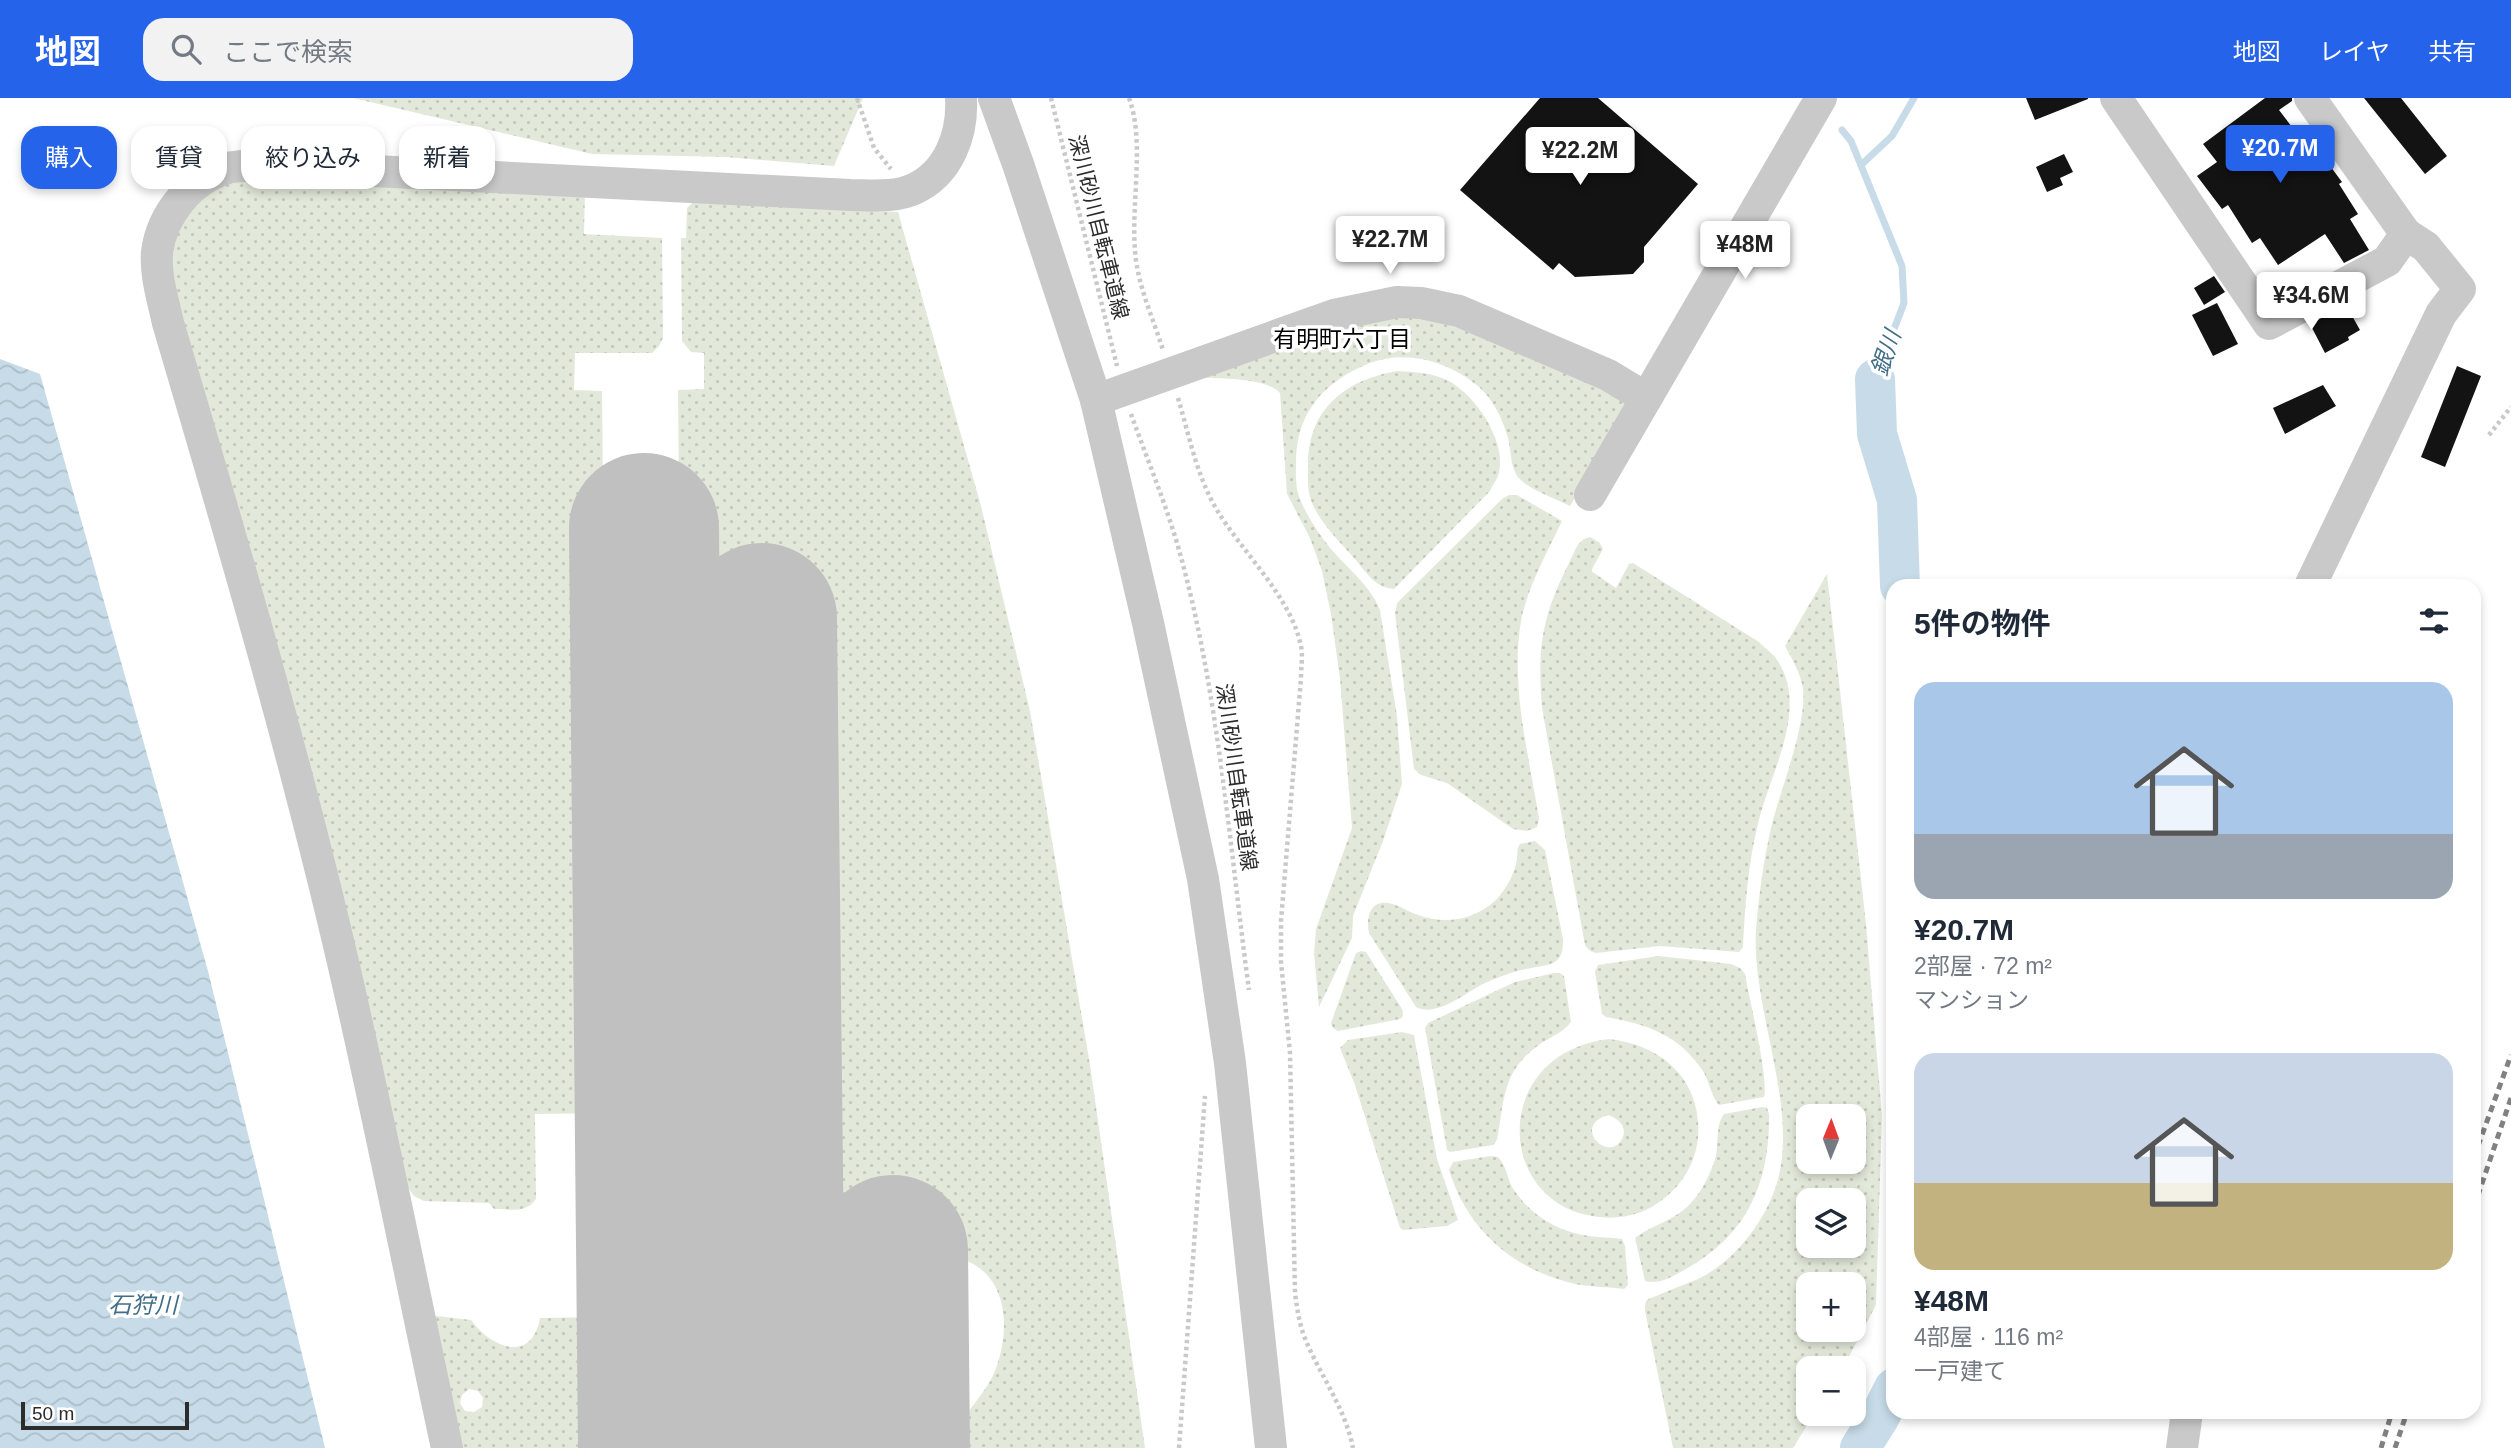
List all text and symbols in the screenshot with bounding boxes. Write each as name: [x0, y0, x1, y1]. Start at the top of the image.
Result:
search box: [143, 18, 633, 81]
icon: search: [167, 30, 205, 68]
text: 地図: [35, 33, 101, 70]
text: ここで検索: [223, 37, 353, 67]
text: 地図: [2233, 38, 2281, 65]
text: レイヤ: [2319, 38, 2390, 65]
text: 共有: [2428, 38, 2476, 65]
chip: 購入: [21, 126, 117, 189]
chip: 賃貸: [131, 126, 227, 189]
chip: 絞り込み: [241, 126, 385, 189]
chip: 新着: [399, 126, 495, 189]
pin: ¥20.7M: [2223, 126, 2337, 185]
pin: ¥22.2M: [1523, 127, 1637, 187]
street label: 深川砂川自転車道線: [1065, 133, 1133, 321]
text: ¥20.7M: [2242, 135, 2318, 161]
text: ¥22.2M: [1542, 137, 1618, 163]
pin: ¥22.7M: [1333, 216, 1447, 276]
pin: ¥48M: [1704, 222, 1786, 281]
text: ¥22.7M: [1352, 226, 1428, 252]
text: ¥48M: [1716, 231, 1774, 257]
pin: ¥34.6M: [2254, 272, 2368, 332]
text: ¥34.6M: [2273, 282, 2349, 308]
water label: 銀川: [1866, 324, 1907, 379]
district label: 有明町六丁目: [1273, 326, 1411, 352]
icon: filters: [2415, 602, 2453, 640]
text: 5件の物件: [1914, 607, 2051, 640]
street label: 深川砂川自転車道線: [1212, 682, 1262, 872]
icon: home: [2121, 728, 2247, 854]
text: ¥20.7M: [1914, 913, 2014, 946]
text: 2部屋 · 72 m²: [1914, 953, 2052, 979]
text: マンション: [1914, 987, 2029, 1013]
icon: home: [2121, 1099, 2247, 1225]
north arrow: [1796, 1104, 1866, 1174]
map controls: [1796, 1104, 1866, 1426]
button: layers: [1796, 1188, 1866, 1258]
button: +: [1796, 1272, 1866, 1342]
text: ¥48M: [1914, 1284, 1989, 1317]
water label: 石狩川: [109, 1292, 181, 1318]
text: 4部屋 · 116 m²: [1914, 1324, 2063, 1350]
button: −: [1796, 1356, 1866, 1426]
text: 一戸建て: [1914, 1358, 2006, 1384]
scale bar: [21, 1399, 189, 1431]
text: 50 m: [32, 1403, 74, 1424]

